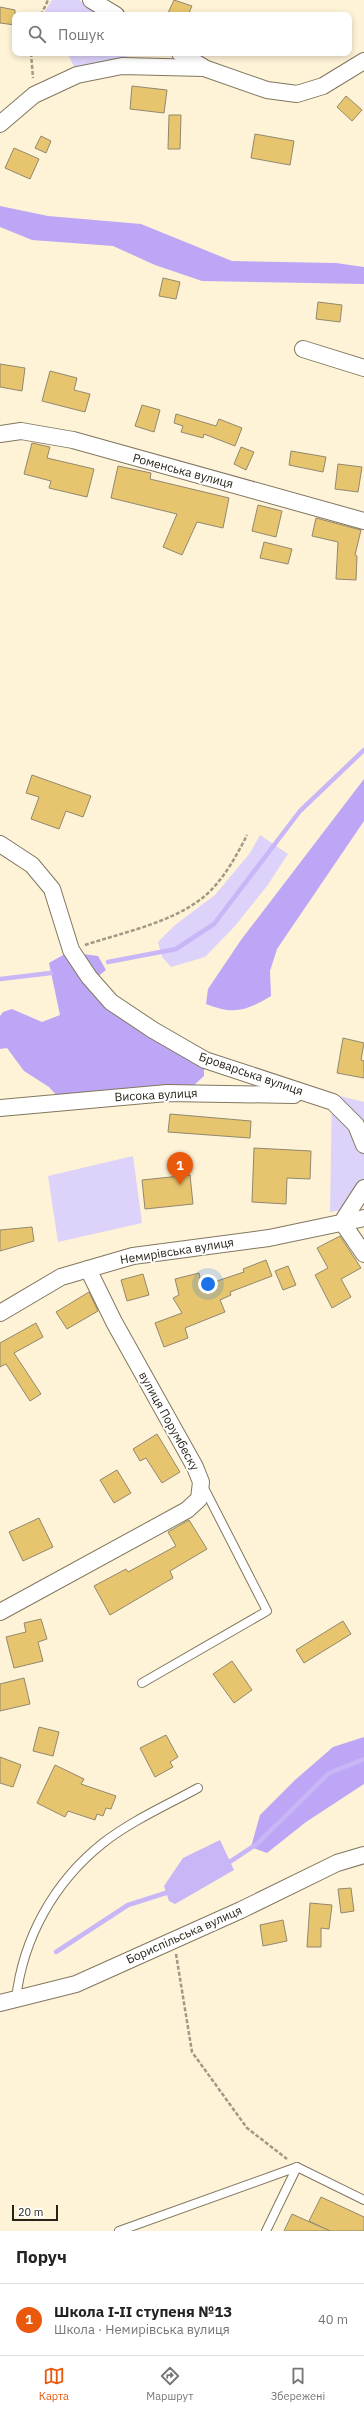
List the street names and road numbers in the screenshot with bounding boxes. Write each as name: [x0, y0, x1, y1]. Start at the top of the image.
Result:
street label: Роменська вулиця: [131, 450, 235, 491]
street label: Броварська вулиця: [197, 1049, 305, 1098]
street label: Висока вулиця: [114, 1085, 198, 1104]
street label: Немирівська вулиця: [119, 1234, 235, 1267]
street label: вулиця Порумбеску: [136, 1369, 203, 1473]
street label: Бориспільська вулиця: [124, 1902, 244, 1967]

